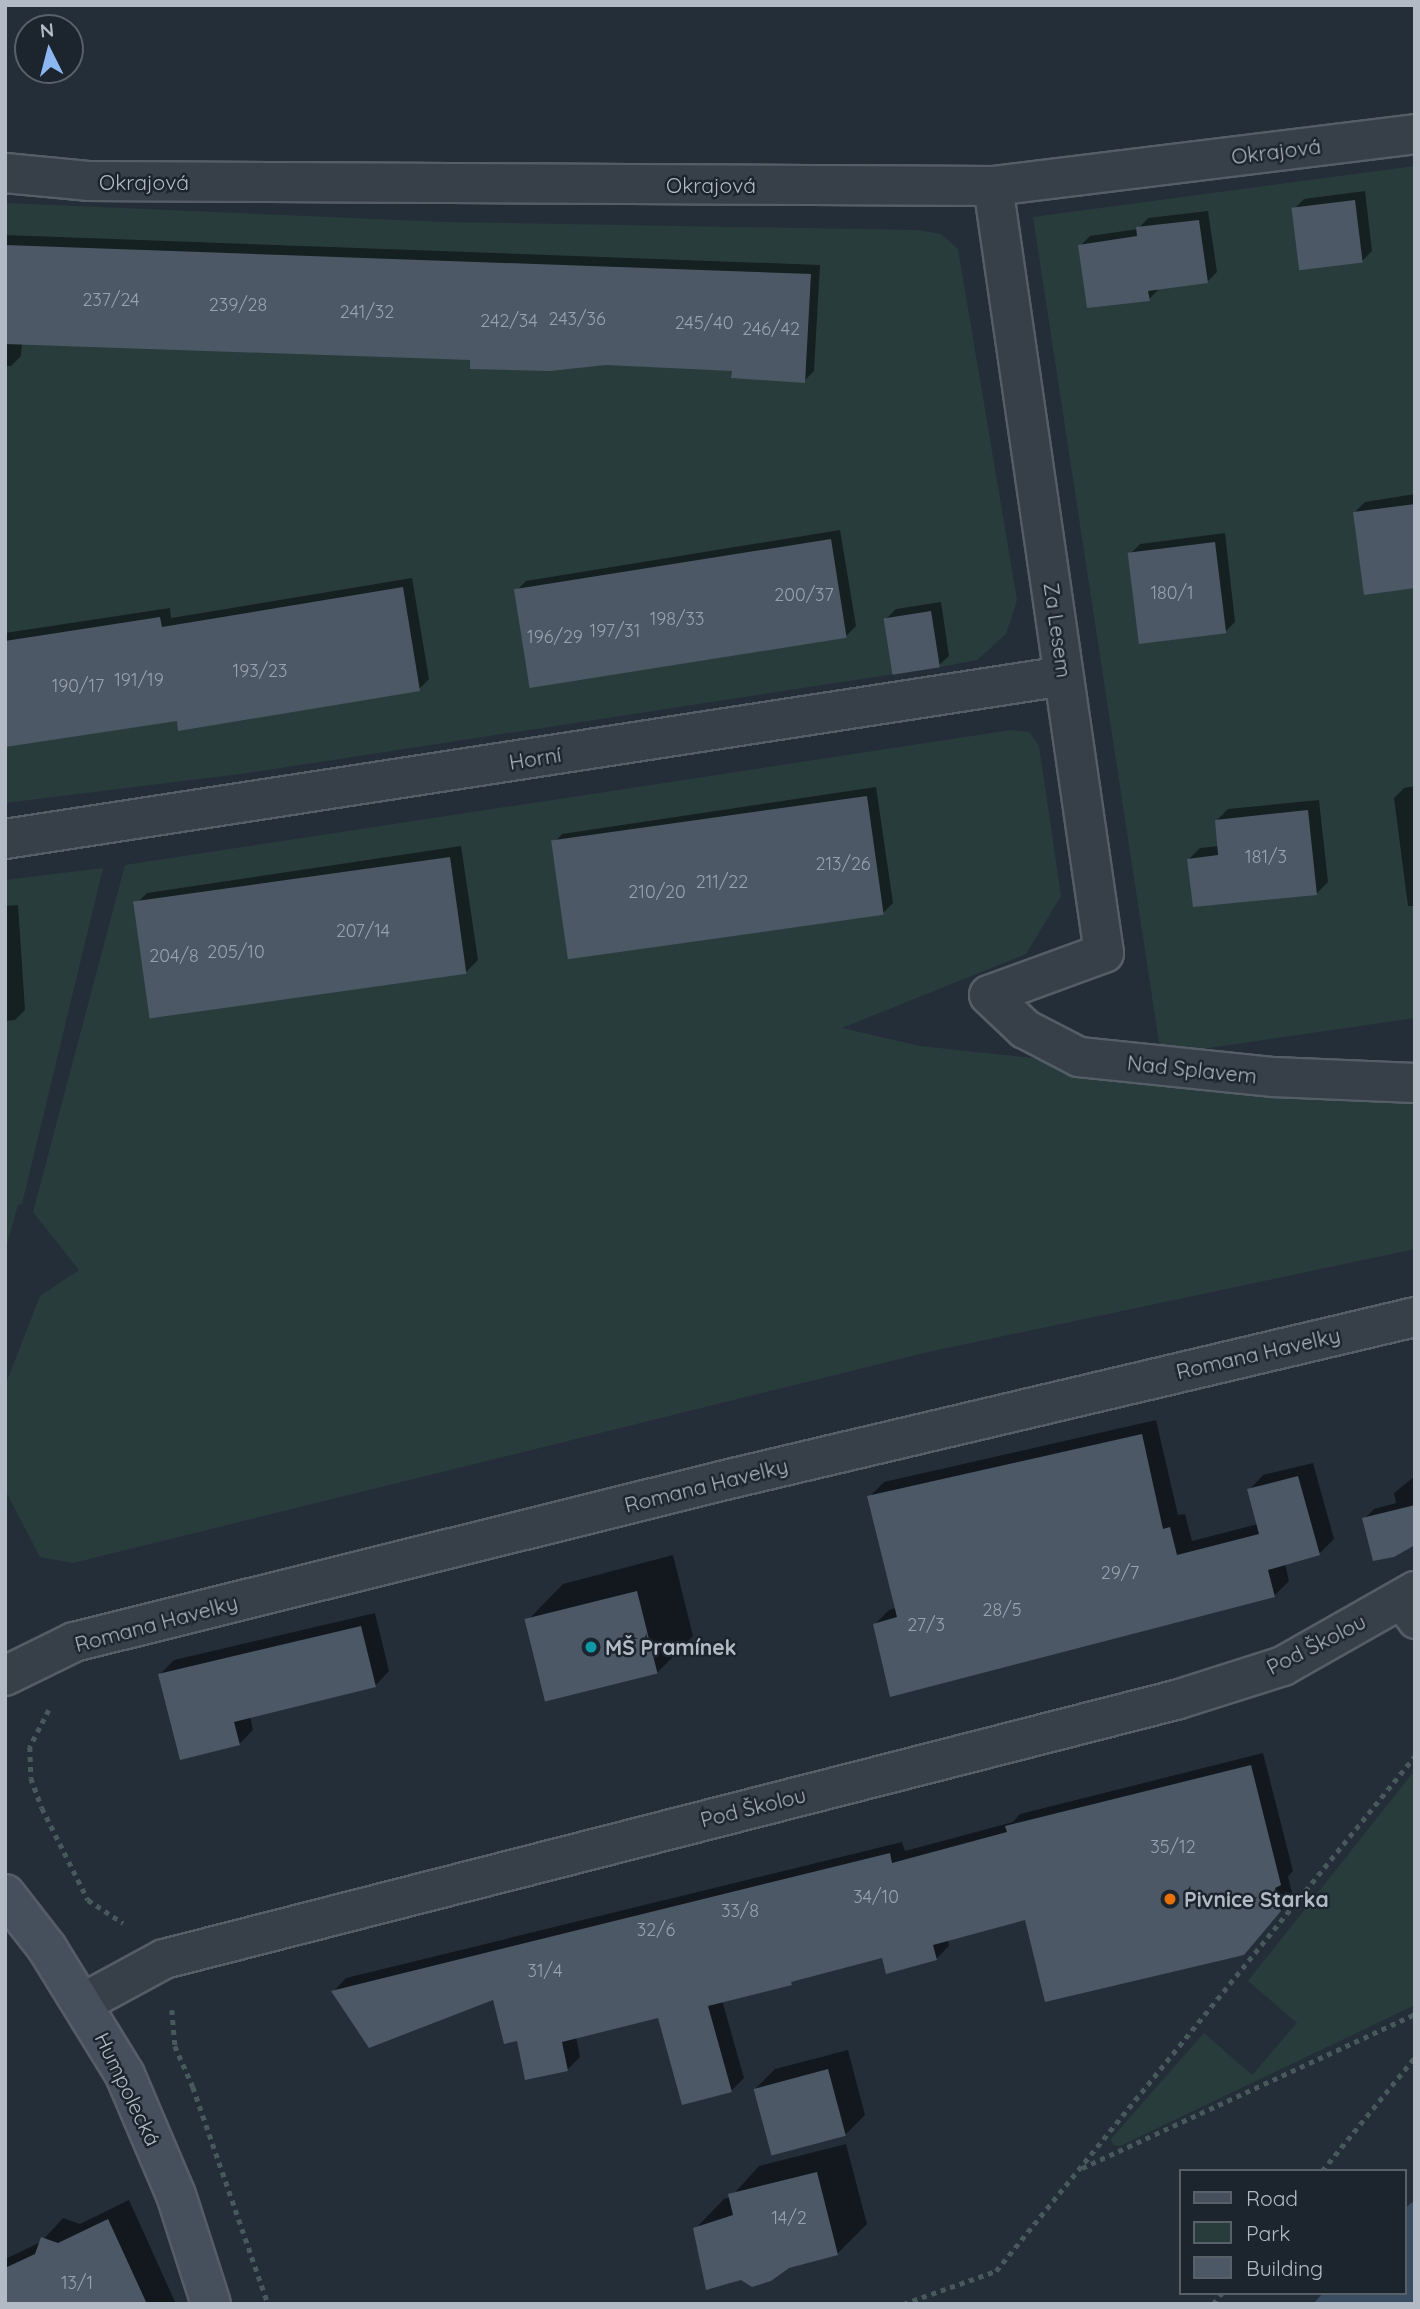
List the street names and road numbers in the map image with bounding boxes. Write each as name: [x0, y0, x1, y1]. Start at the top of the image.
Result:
street label: Okrajová: [1230, 133, 1322, 169]
street label: Okrajová: [99, 169, 189, 195]
street label: Okrajová: [666, 172, 756, 198]
street label: Za Lesem: [1039, 581, 1077, 679]
street label: Horní: [507, 741, 563, 775]
street label: Nad Splavem: [1126, 1050, 1258, 1088]
street label: Romana Havelky: [1174, 1322, 1342, 1384]
street label: Romana Havelky: [622, 1453, 790, 1517]
street label: Romana Havelky: [72, 1589, 240, 1657]
street label: Pod Školou: [1262, 1608, 1370, 1680]
street label: Pod Školou: [698, 1782, 808, 1832]
street label: Humpolecká: [90, 2028, 166, 2150]

